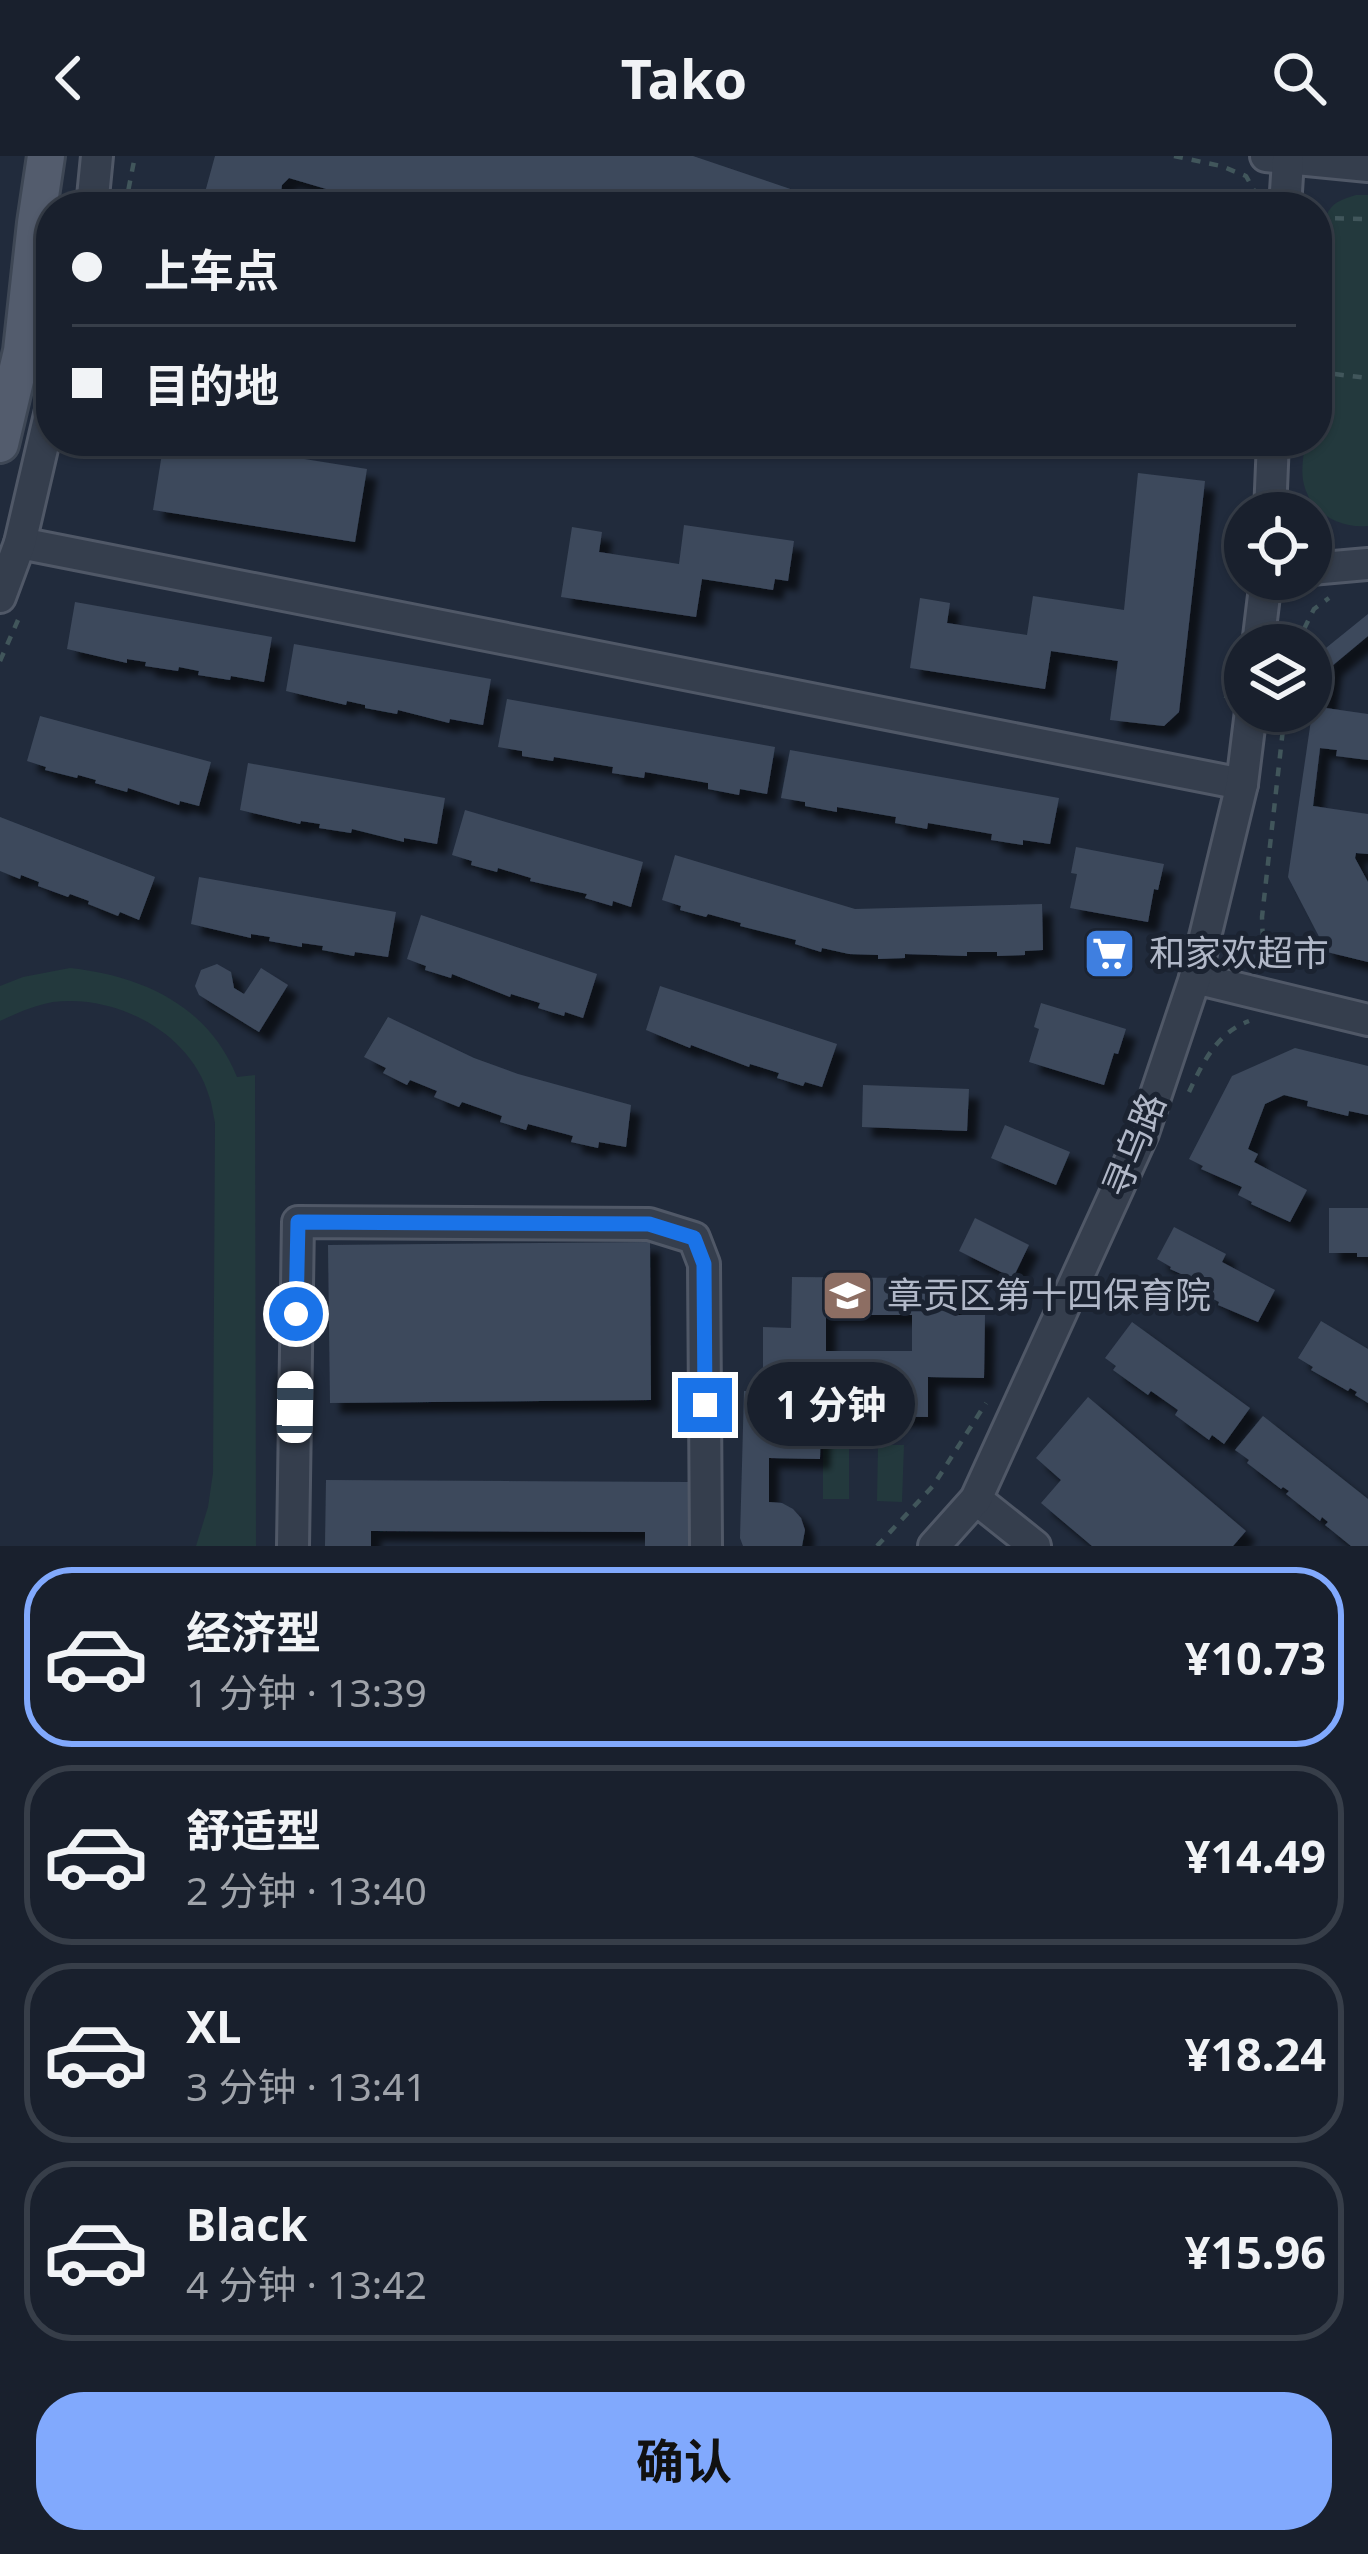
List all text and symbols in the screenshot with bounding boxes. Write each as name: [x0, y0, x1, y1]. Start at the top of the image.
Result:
text: Tako: [621, 41, 747, 115]
icon: back: [36, 45, 102, 111]
icon: search: [1266, 45, 1332, 111]
text: 上车点: [144, 239, 279, 300]
text: 目的地: [144, 354, 279, 415]
map controls: [1224, 492, 1332, 732]
button: locate: [1224, 492, 1332, 600]
button: layers: [1224, 624, 1332, 732]
supermarket icon: 和家欢超市: [1082, 925, 1138, 981]
place label: 和家欢超市: [1149, 928, 1329, 977]
street label: 寻乌路: [1091, 1086, 1176, 1204]
school or university icon: 章贡区第十四保育院: [820, 1267, 876, 1323]
place label: 章贡区第十四保育院: [887, 1270, 1211, 1319]
route start: [269, 1287, 323, 1341]
callout: 1 分钟: [747, 1363, 915, 1447]
car: [276, 1371, 314, 1443]
text: 1 分钟: [776, 1377, 886, 1430]
route end: [678, 1378, 732, 1432]
text: 经济型: [186, 1601, 321, 1662]
icon: car: [42, 1603, 150, 1711]
text: ¥10.73: [1185, 1627, 1326, 1688]
text: 1 分钟 · 13:39: [186, 1665, 427, 1718]
text: 舒适型: [186, 1799, 321, 1860]
icon: car: [42, 1801, 150, 1909]
text: ¥14.49: [1185, 1825, 1326, 1886]
text: 2 分钟 · 13:40: [186, 1863, 427, 1916]
text: XL: [186, 1995, 241, 2056]
icon: car: [42, 1999, 150, 2107]
text: ¥18.24: [1185, 2023, 1326, 2084]
text: 3 分钟 · 13:41: [186, 2059, 427, 2112]
text: Black: [186, 2193, 307, 2254]
icon: car: [42, 2197, 150, 2305]
text: ¥15.96: [1185, 2221, 1326, 2282]
text: 4 分钟 · 13:42: [186, 2257, 427, 2310]
button: 确认: [36, 2392, 1332, 2530]

